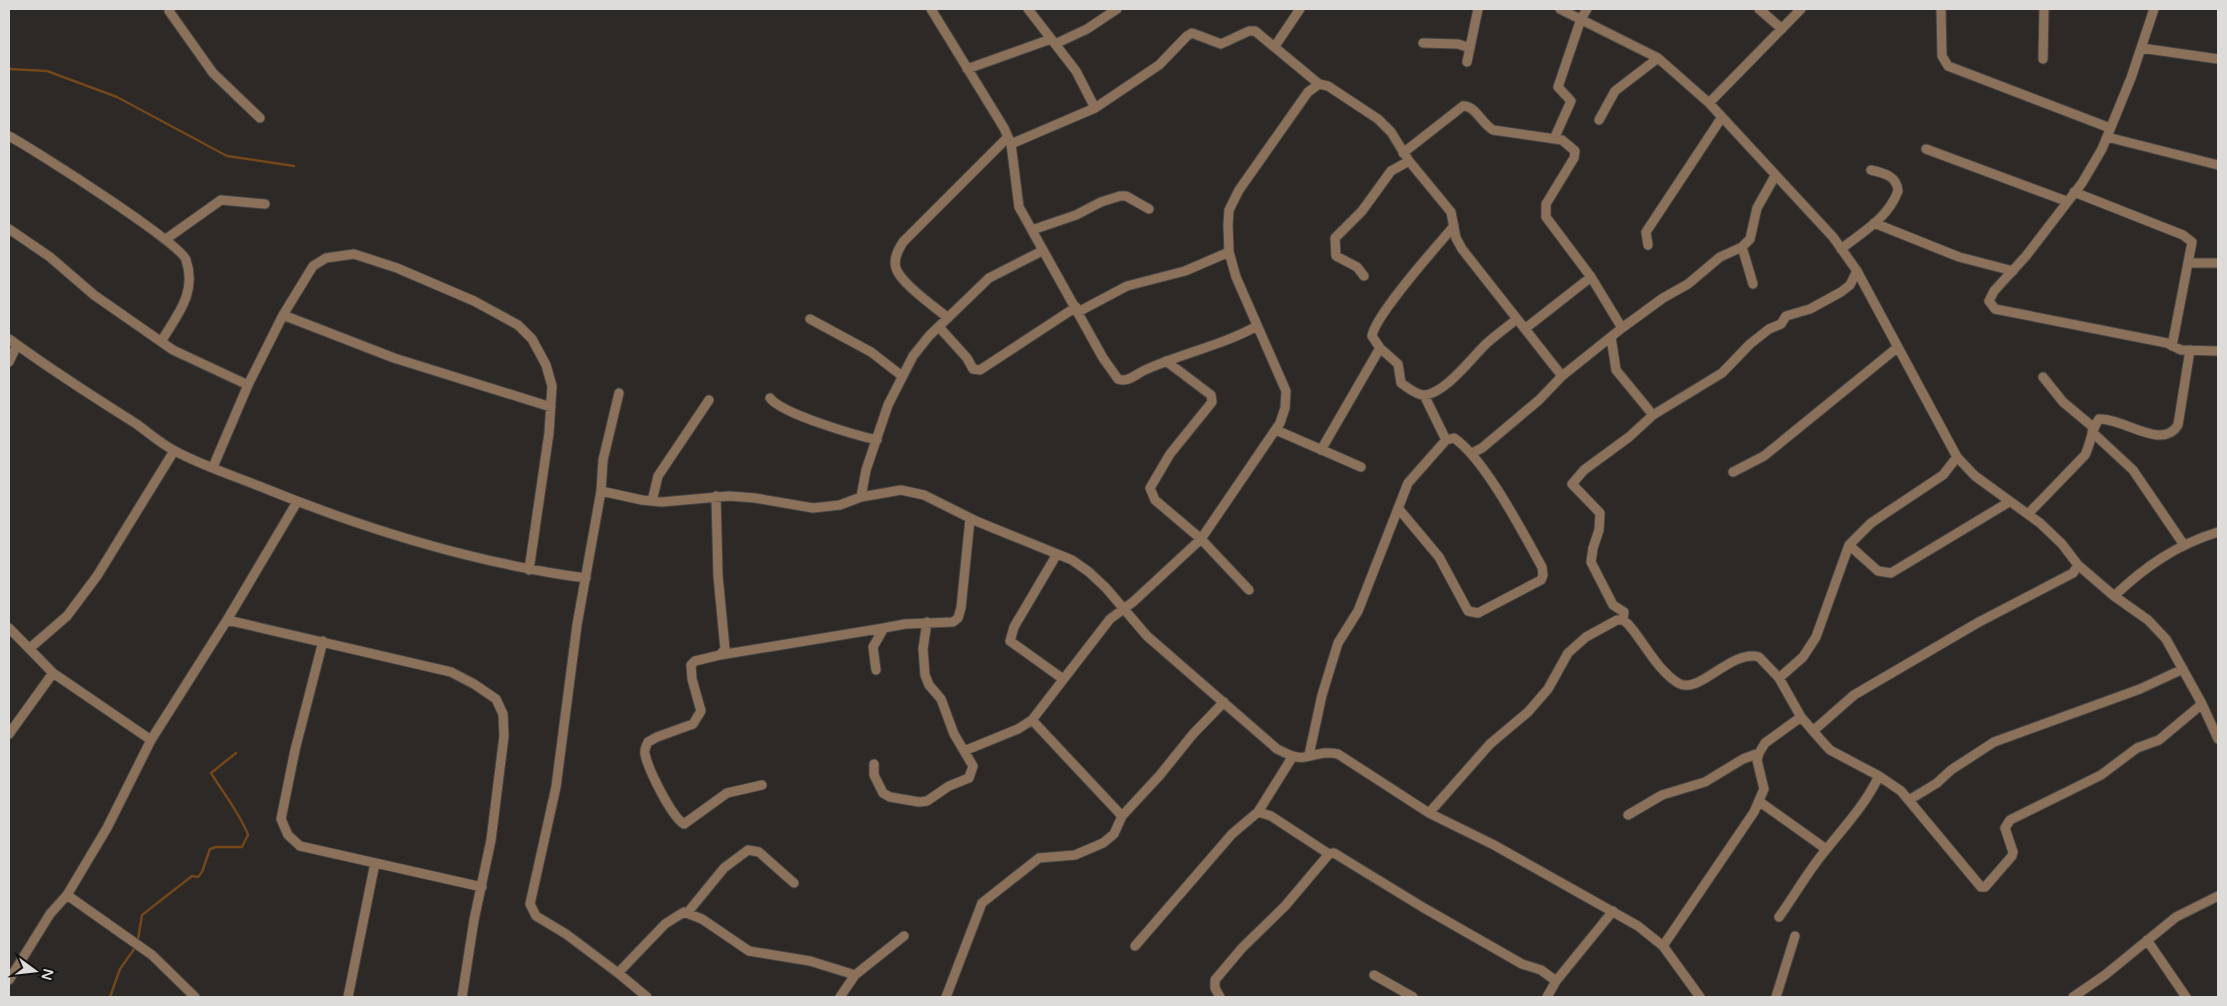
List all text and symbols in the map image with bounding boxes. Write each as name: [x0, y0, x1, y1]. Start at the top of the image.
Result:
north arrow: [10, 946, 60, 996]
text: N: [37, 967, 57, 982]

